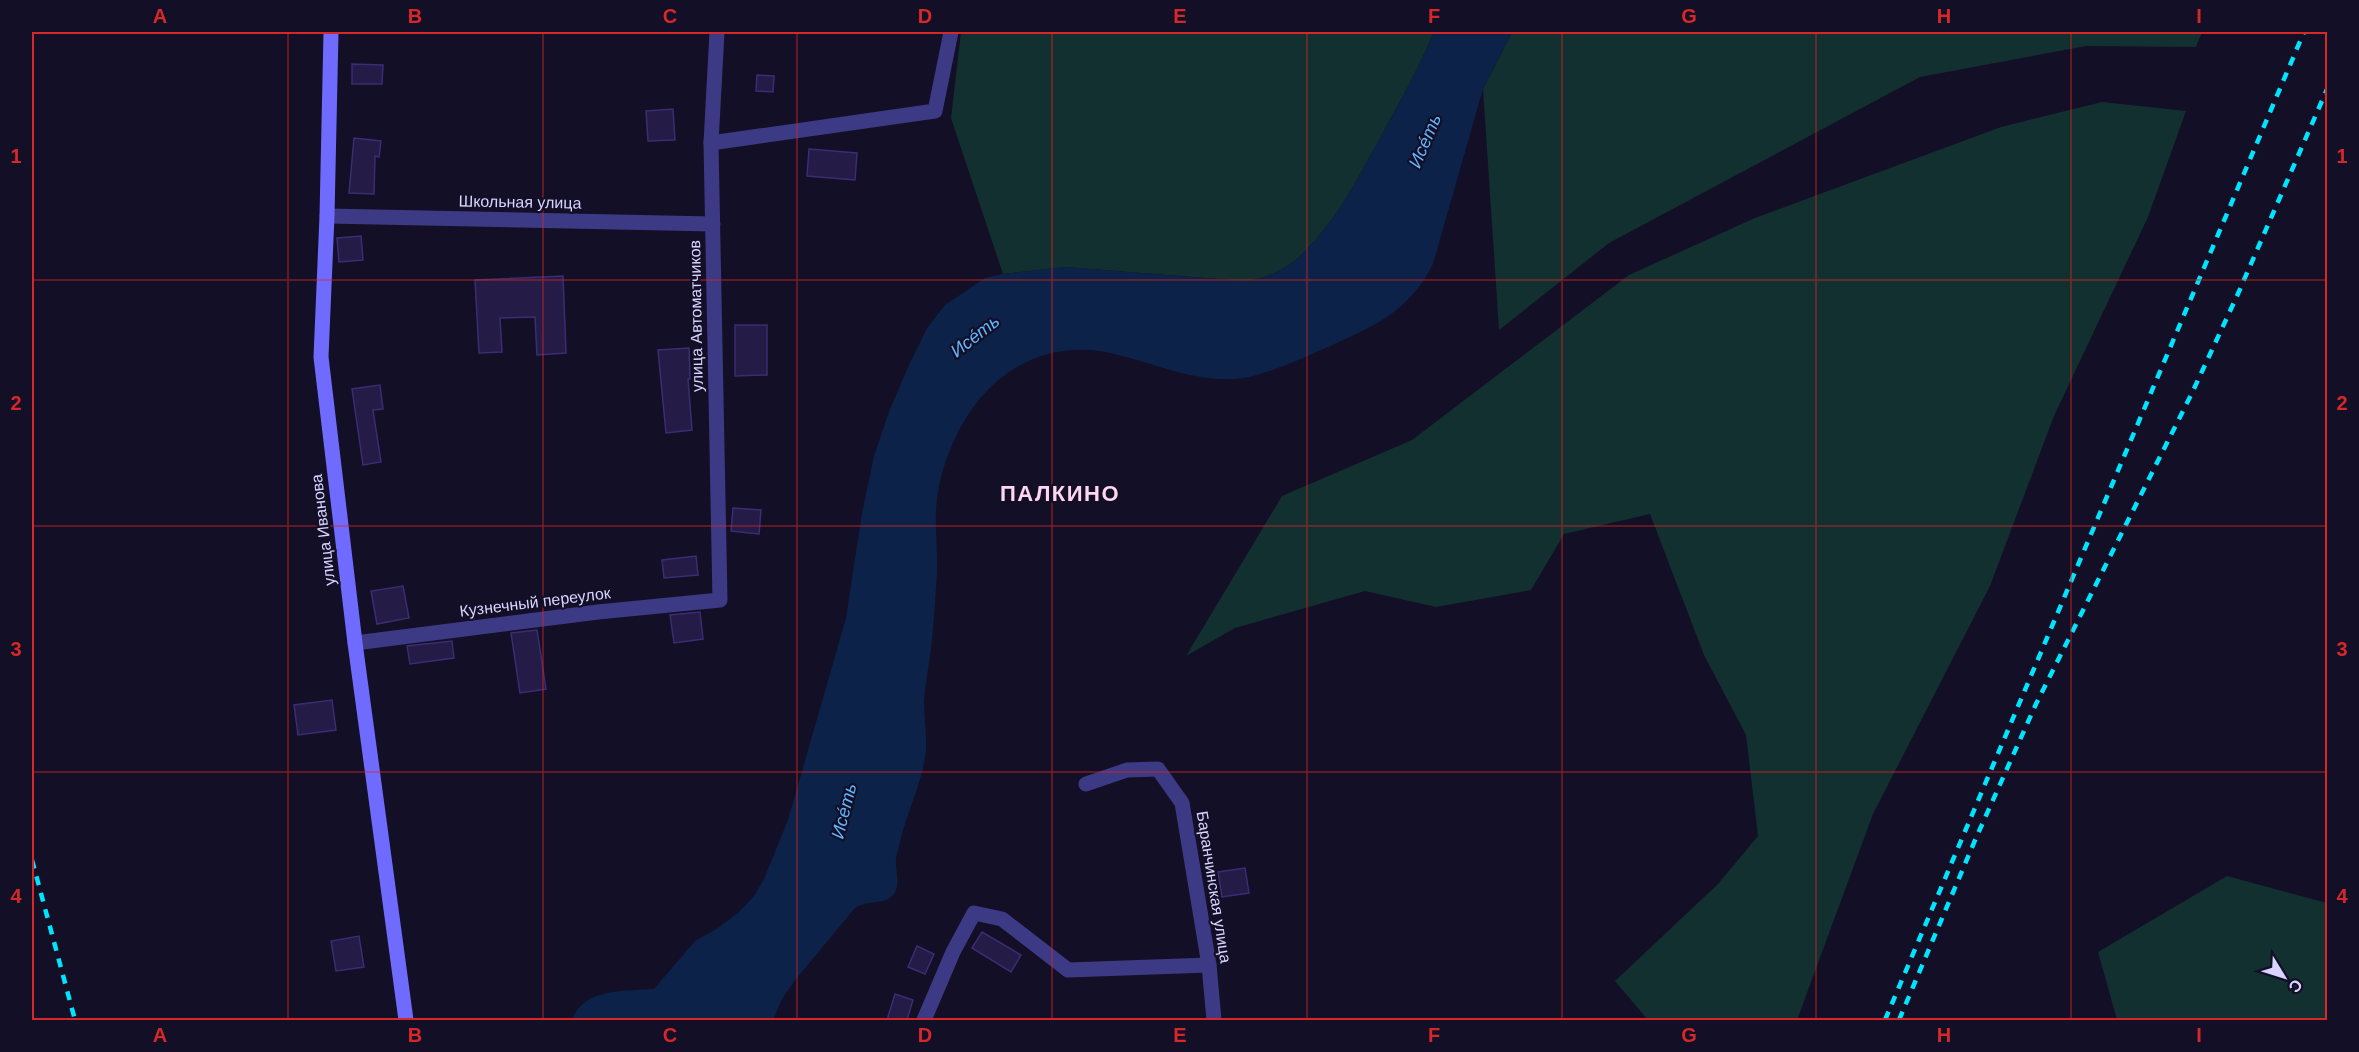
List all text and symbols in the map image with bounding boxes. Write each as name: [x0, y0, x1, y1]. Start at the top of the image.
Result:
text: A: [153, 5, 167, 27]
text: B: [408, 5, 422, 27]
text: C: [663, 5, 677, 27]
text: D: [918, 5, 932, 27]
text: E: [1173, 5, 1187, 27]
text: F: [1428, 5, 1440, 27]
text: G: [1681, 5, 1697, 27]
text: H: [1937, 5, 1951, 27]
text: I: [2196, 5, 2202, 27]
water label: Исе́ть: [1405, 111, 1445, 171]
text: 1: [10, 145, 22, 167]
text: 1: [2336, 145, 2348, 167]
street label: Школьная улица: [458, 192, 582, 212]
street label: улица Автоматчиков: [686, 240, 706, 392]
water label: Исе́ть: [947, 311, 1003, 361]
text: 2: [10, 392, 22, 414]
text: 2: [2336, 392, 2348, 414]
street label: улица Иванова: [308, 473, 338, 587]
district label: ПАЛКИНО: [1000, 481, 1120, 506]
street label: Кузнечный переулок: [458, 584, 613, 620]
text: 3: [10, 638, 22, 660]
text: 3: [2336, 638, 2348, 660]
water label: Исе́ть: [827, 781, 861, 841]
street label: Баранчинская улица: [1194, 810, 1234, 964]
text: 4: [10, 885, 22, 907]
text: 4: [2336, 885, 2348, 907]
north arrow: [2254, 947, 2314, 1007]
text: С: [2285, 976, 2306, 996]
text: A: [153, 1024, 167, 1046]
text: B: [408, 1024, 422, 1046]
text: C: [663, 1024, 677, 1046]
text: D: [918, 1024, 932, 1046]
text: E: [1173, 1024, 1187, 1046]
text: F: [1428, 1024, 1440, 1046]
text: G: [1681, 1024, 1697, 1046]
text: H: [1937, 1024, 1951, 1046]
text: I: [2196, 1024, 2202, 1046]

